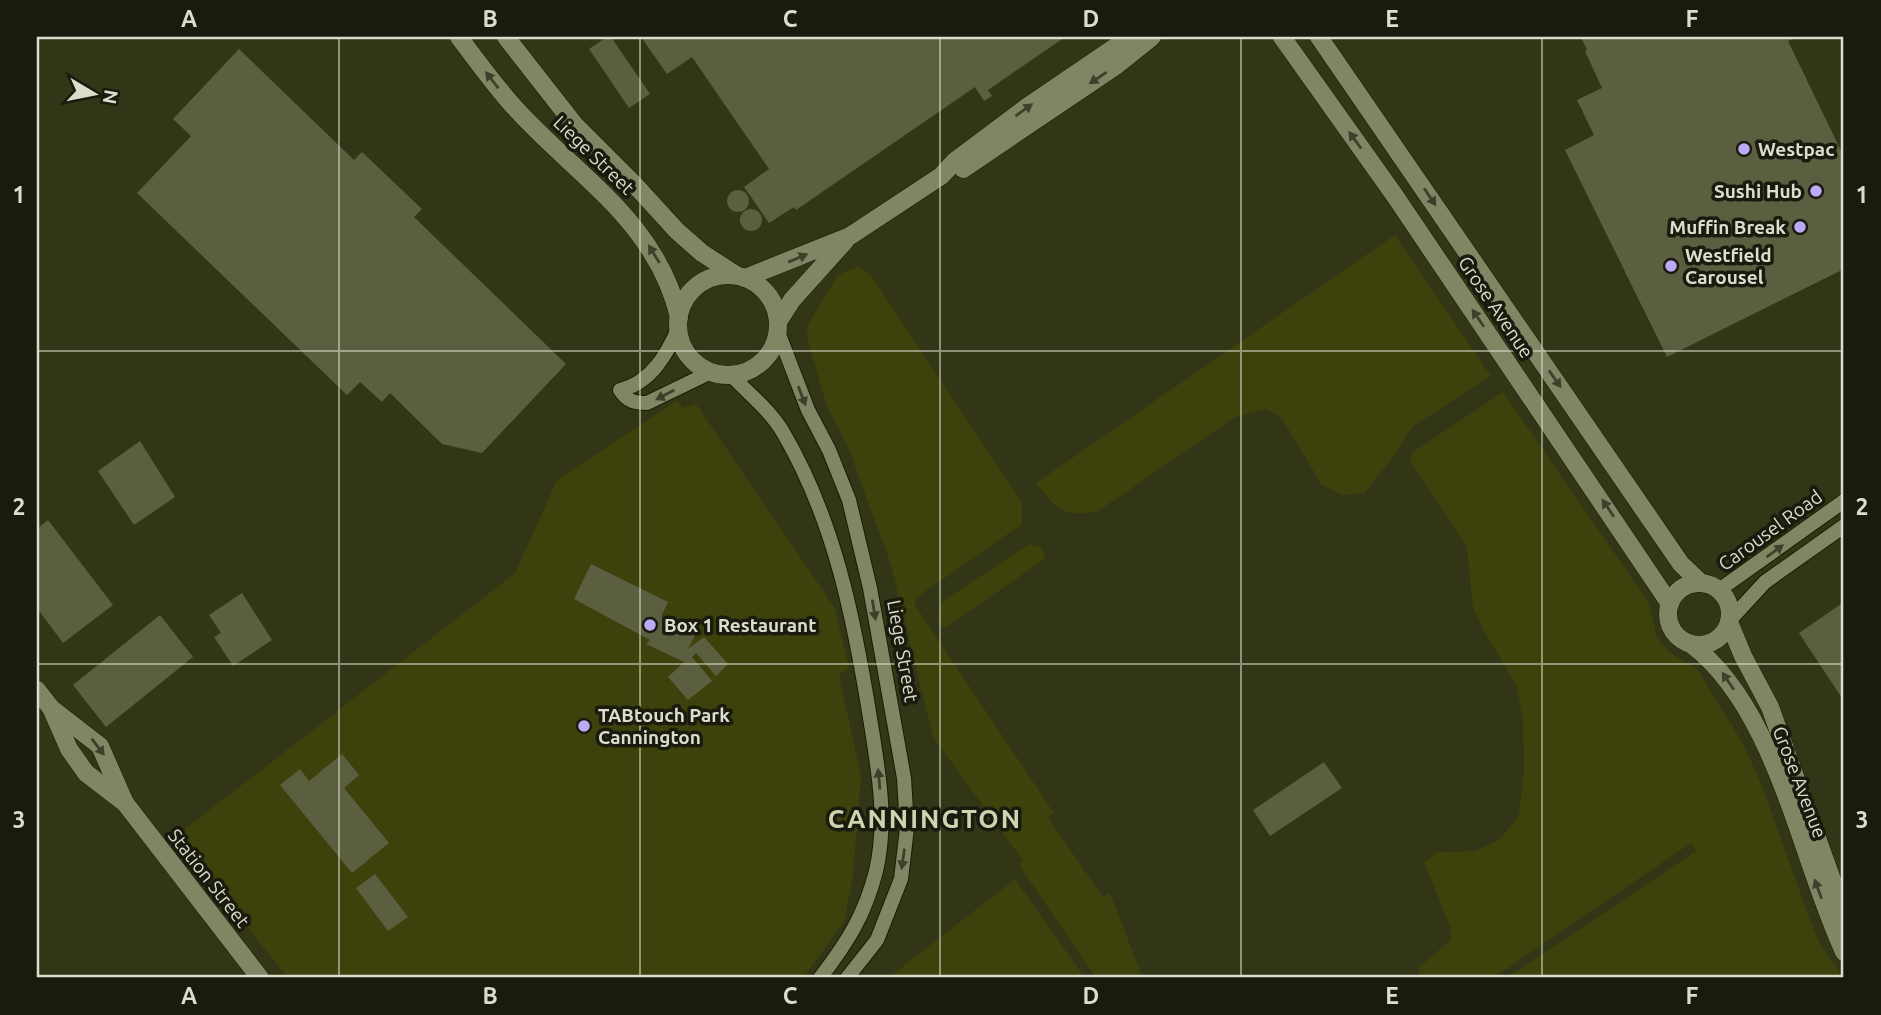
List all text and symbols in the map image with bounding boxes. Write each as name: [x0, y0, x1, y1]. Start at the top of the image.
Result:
text: A: [181, 6, 197, 31]
text: B: [482, 6, 498, 31]
text: C: [783, 6, 798, 31]
text: D: [1083, 6, 1099, 31]
text: E: [1385, 6, 1399, 31]
text: F: [1686, 6, 1699, 31]
north arrow: [60, 60, 130, 130]
one-way arrow: [485, 71, 500, 89]
one-way arrow: [1088, 71, 1108, 84]
text: N: [99, 88, 123, 106]
one-way arrow: [1015, 103, 1033, 117]
street label: Liege Street: [549, 111, 639, 199]
one-way arrow: [1348, 131, 1362, 149]
place label: Westpac: [1758, 138, 1835, 160]
marker: Westpac: [1736, 141, 1752, 157]
place label: Sushi Hub: [1714, 180, 1802, 202]
text: 1: [13, 182, 25, 207]
text: 1: [1856, 182, 1868, 207]
marker: Sushi Hub: [1808, 183, 1824, 199]
one-way arrow: [1423, 188, 1437, 206]
place label: Muffin Break: [1669, 216, 1786, 238]
marker: Muffin Break: [1792, 219, 1808, 235]
place label: Westfield Carousel: [1685, 244, 1772, 288]
one-way arrow: [647, 245, 660, 264]
one-way arrow: [787, 252, 808, 263]
street label: Grose Avenue: [1454, 252, 1538, 362]
marker: Westfield Carousel: [1663, 258, 1679, 274]
one-way arrow: [1471, 309, 1485, 327]
one-way arrow: [1548, 370, 1562, 388]
one-way arrow: [797, 385, 808, 406]
one-way arrow: [654, 388, 674, 400]
street label: Carousel Road: [1714, 485, 1826, 575]
text: 2: [13, 494, 25, 519]
text: 2: [1856, 494, 1868, 519]
one-way arrow: [1601, 498, 1614, 518]
one-way arrow: [1766, 544, 1784, 558]
street label: Liege Street: [883, 598, 923, 704]
one-way arrow: [869, 599, 880, 621]
place label: Box 1 Restaurant: [664, 614, 816, 636]
marker: Box 1 Restaurant: [642, 617, 658, 633]
one-way arrow: [1722, 671, 1735, 691]
place label: TABtouch Park Cannington: [598, 704, 730, 748]
marker: TABtouch Park Cannington: [576, 718, 592, 734]
street label: Grose Avenue: [1769, 723, 1831, 841]
one-way arrow: [91, 737, 106, 755]
one-way arrow: [873, 768, 884, 790]
district label: CANNINGTON: [828, 804, 1022, 833]
text: 3: [13, 807, 25, 832]
text: 3: [1856, 807, 1868, 832]
street label: Station Street: [164, 824, 255, 932]
one-way arrow: [898, 848, 909, 870]
one-way arrow: [1812, 879, 1823, 900]
text: A: [181, 983, 197, 1008]
text: B: [482, 983, 498, 1008]
text: C: [783, 983, 798, 1008]
text: D: [1083, 983, 1099, 1008]
text: E: [1385, 983, 1399, 1008]
text: F: [1686, 983, 1699, 1008]

